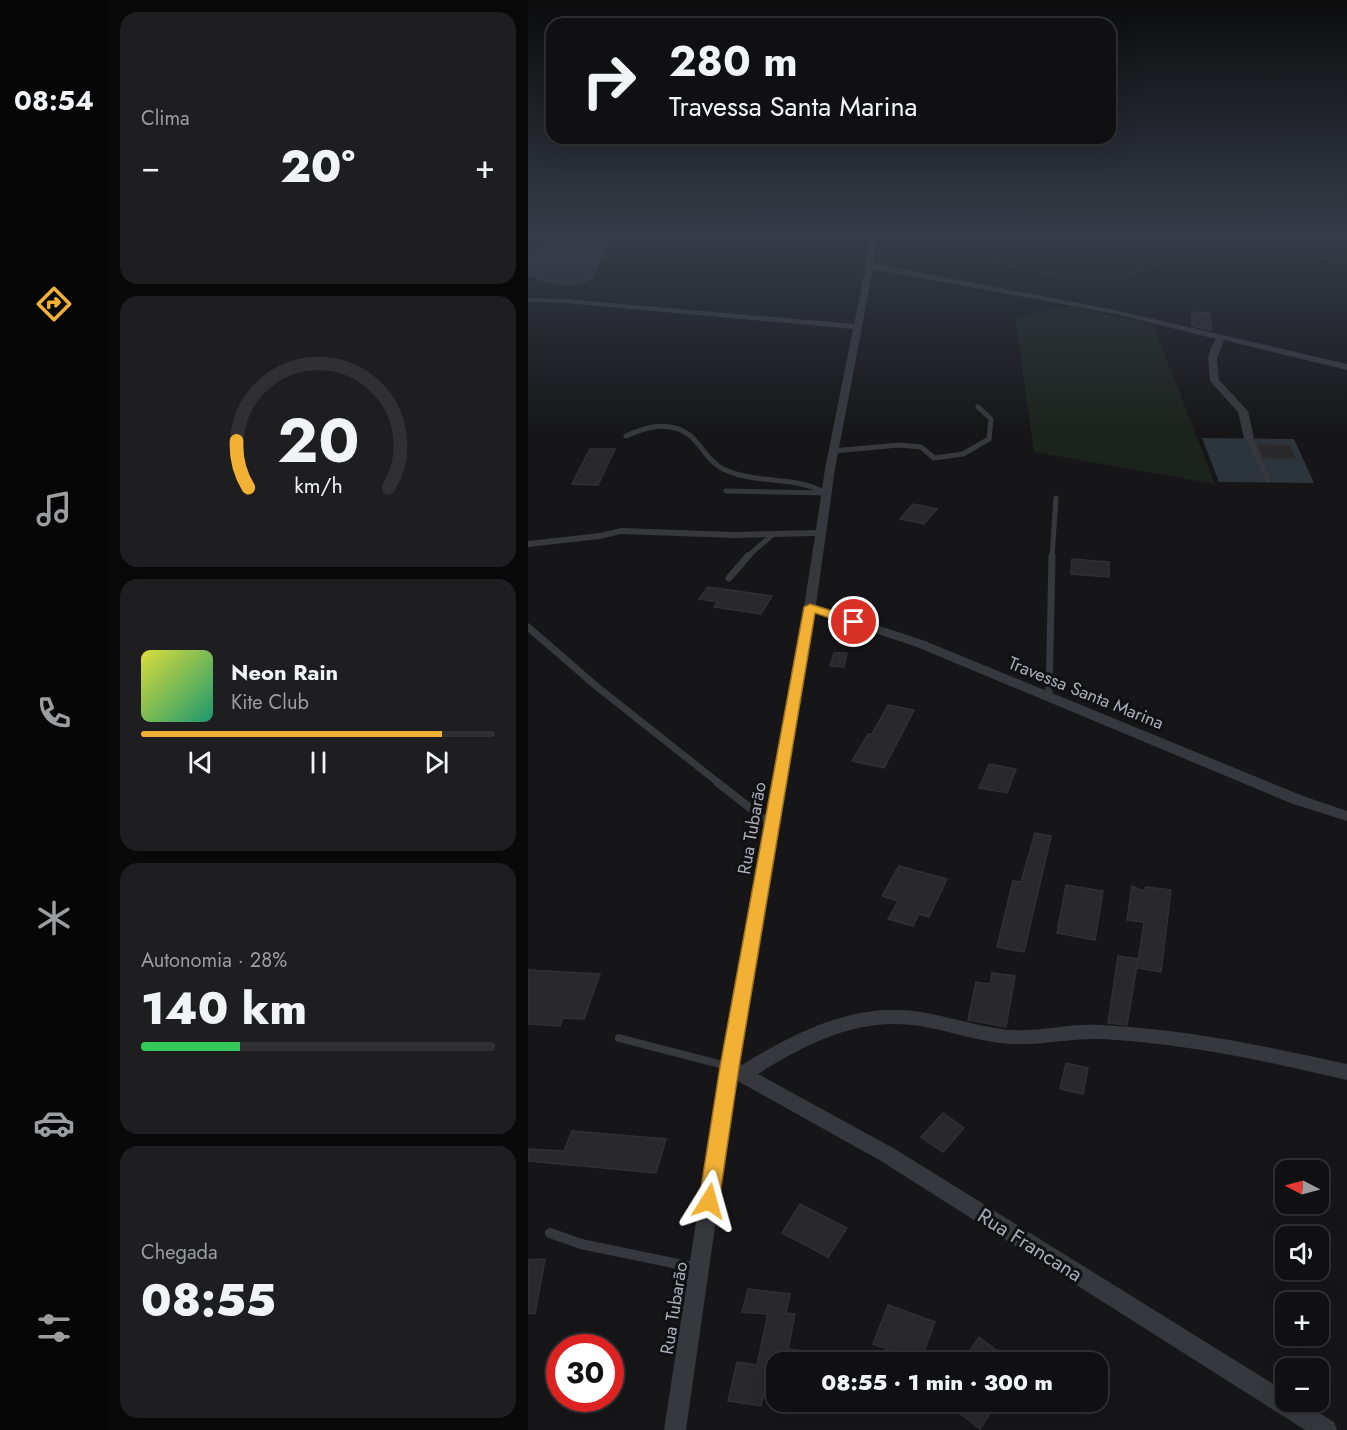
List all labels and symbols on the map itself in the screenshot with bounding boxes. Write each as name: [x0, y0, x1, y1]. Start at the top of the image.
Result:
pin: [828, 596, 879, 647]
street label: Travessa Santa Marina: [1004, 650, 1168, 736]
street label: Rua Tubarão: [731, 779, 773, 876]
north arrow: [1275, 1160, 1329, 1214]
position arrow: [677, 1169, 741, 1233]
street label: Rua Francana: [972, 1201, 1088, 1289]
street label: Rua Tubarão: [654, 1260, 694, 1356]
speed limit sign: 30: [546, 1334, 624, 1412]

